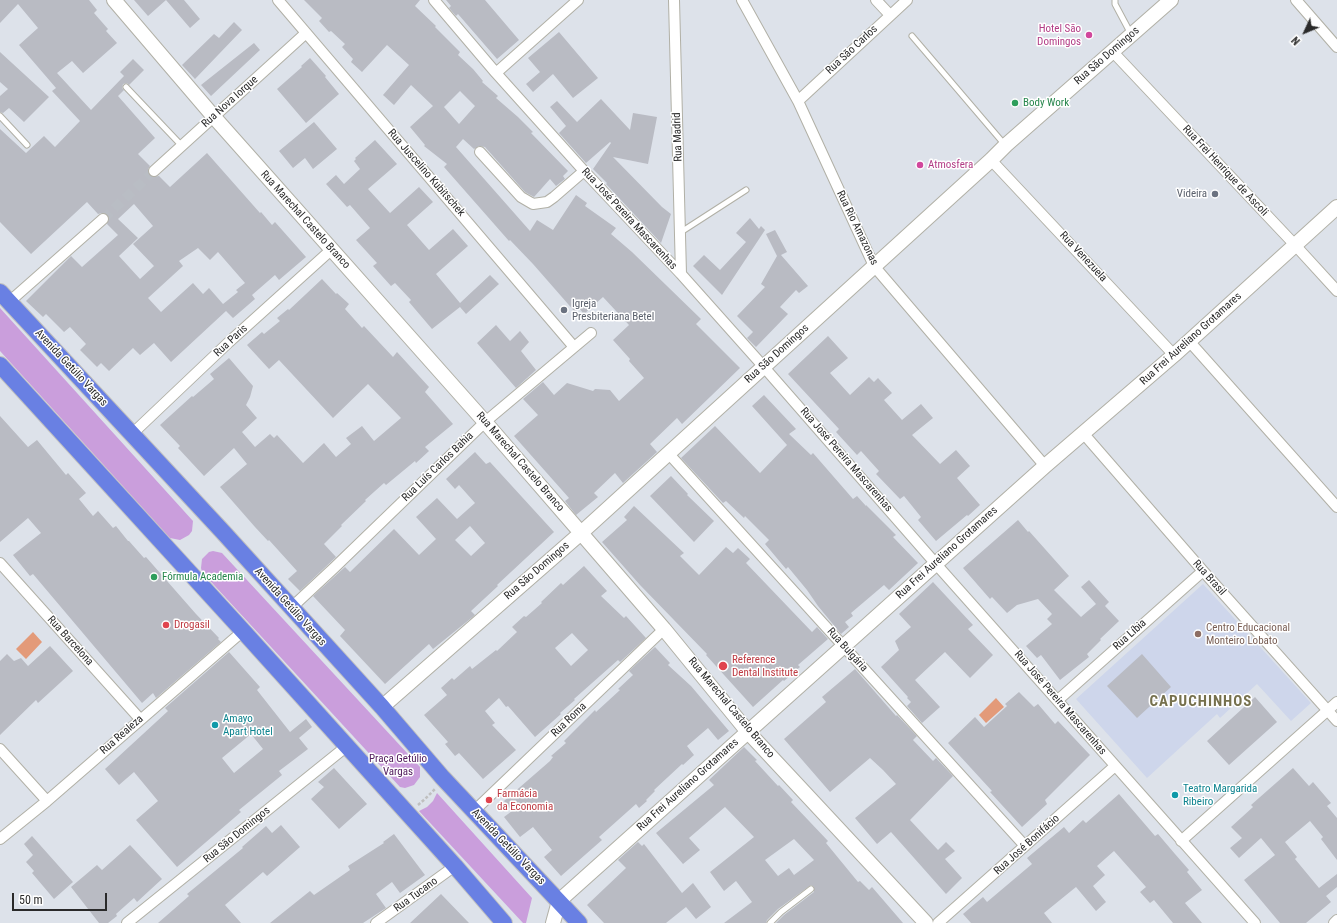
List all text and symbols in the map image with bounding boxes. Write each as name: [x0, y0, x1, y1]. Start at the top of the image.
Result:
north arrow: [1285, 12, 1325, 52]
place label: Hotel São Domingos: [1037, 22, 1081, 48]
street label: Rua São Carlos: [823, 23, 881, 77]
street label: Rua São Domingos: [1072, 24, 1142, 88]
marker: Hotel São Domingos: [1084, 30, 1094, 40]
text: N: [1289, 34, 1303, 48]
street label: Rua Nova Iorque: [199, 73, 261, 131]
place label: Body Work: [1023, 96, 1069, 110]
marker: Body Work: [1010, 98, 1020, 108]
street label: Rua Madrid: [671, 112, 685, 162]
street label: Rua Frei Henrique de Ascoli: [1179, 123, 1271, 219]
street label: Rua Juscelino Kubitschek: [385, 127, 467, 219]
place label: Atmosfera: [928, 158, 973, 172]
marker: Atmosfera: [915, 160, 925, 170]
street label: Rua José Pereira Mascarenhas: [579, 166, 679, 272]
street label: Rua Marechal Castelo Branco: [257, 168, 353, 272]
place label: Videira: [1177, 187, 1207, 201]
street label: Rua Rio Amazonas: [833, 189, 881, 267]
marker: Videira: [1210, 189, 1220, 199]
street label: Rua Venezuela: [1056, 229, 1110, 285]
street label: Rua Frei Aureliano Grotamares: [1138, 290, 1244, 388]
place label: Igreja Presbiteriana Betel: [572, 297, 654, 323]
marker: Igreja Presbiteriana Betel: [559, 305, 569, 315]
street label: Rua Paris: [211, 322, 251, 360]
street label: Rua São Domingos: [742, 322, 812, 386]
street label: Avenida Getúlio Vargas: [32, 327, 110, 409]
street label: Rua José Pereira Mascarenhas: [797, 405, 895, 515]
street label: Rua Marechal Castelo Branco: [473, 410, 567, 514]
street label: Rua Luís Carlos Bahia: [400, 430, 476, 504]
street label: Rua Frei Aureliano Grotamares: [894, 504, 1000, 602]
street label: Rua São Domingos: [502, 539, 572, 603]
street label: Rua Brasil: [1190, 557, 1228, 599]
street label: Avenida Getúlio Vargas: [251, 565, 329, 649]
place label: Fórmula Academia: [162, 570, 243, 584]
marker: Fórmula Academia: [149, 572, 159, 582]
street label: Rua Barcelona: [44, 613, 96, 669]
street label: Rua Líbia: [1111, 617, 1149, 653]
place label: Drogasil: [174, 618, 210, 632]
marker: Drogasil: [161, 620, 171, 630]
place label: Centro Educacional Monteiro Lobato: [1206, 621, 1290, 647]
street label: Rua Bulgária: [824, 625, 870, 675]
marker: Centro Educacional Monteiro Lobato: [1193, 629, 1203, 639]
street label: Rua José Pereira Mascarenhas: [1011, 648, 1109, 758]
place label: Reference Dental Institute: [732, 653, 798, 679]
street label: Rua Marechal Castelo Branco: [685, 655, 777, 761]
marker: Reference Dental Institute: [717, 660, 729, 672]
district label: CAPUCHINHOS: [1150, 693, 1252, 711]
street label: Rua Roma: [549, 700, 589, 740]
place label: Amayo Apart Hotel: [223, 712, 273, 738]
street label: Rua Realeza: [98, 713, 146, 757]
marker: Amayo Apart Hotel: [210, 720, 220, 730]
street label: Rua Frei Aureliano Grotamares: [635, 736, 741, 834]
park label: Praça Getúlio Vargas: [369, 752, 427, 778]
place label: Teatro Margarida Ribeiro: [1183, 782, 1257, 808]
place label: Farmácia da Economia: [497, 787, 553, 813]
marker: Teatro Margarida Ribeiro: [1170, 790, 1180, 800]
marker: Farmácia da Economia: [484, 795, 494, 805]
street label: Rua São Domingos: [201, 804, 273, 866]
street label: Avenida Getúlio Vargas: [468, 806, 548, 888]
street label: Rua José Bonifácio: [991, 812, 1063, 878]
street label: Rua Tucano: [392, 875, 440, 915]
scale bar: [14, 885, 109, 911]
text: 50 m: [19, 893, 43, 907]

